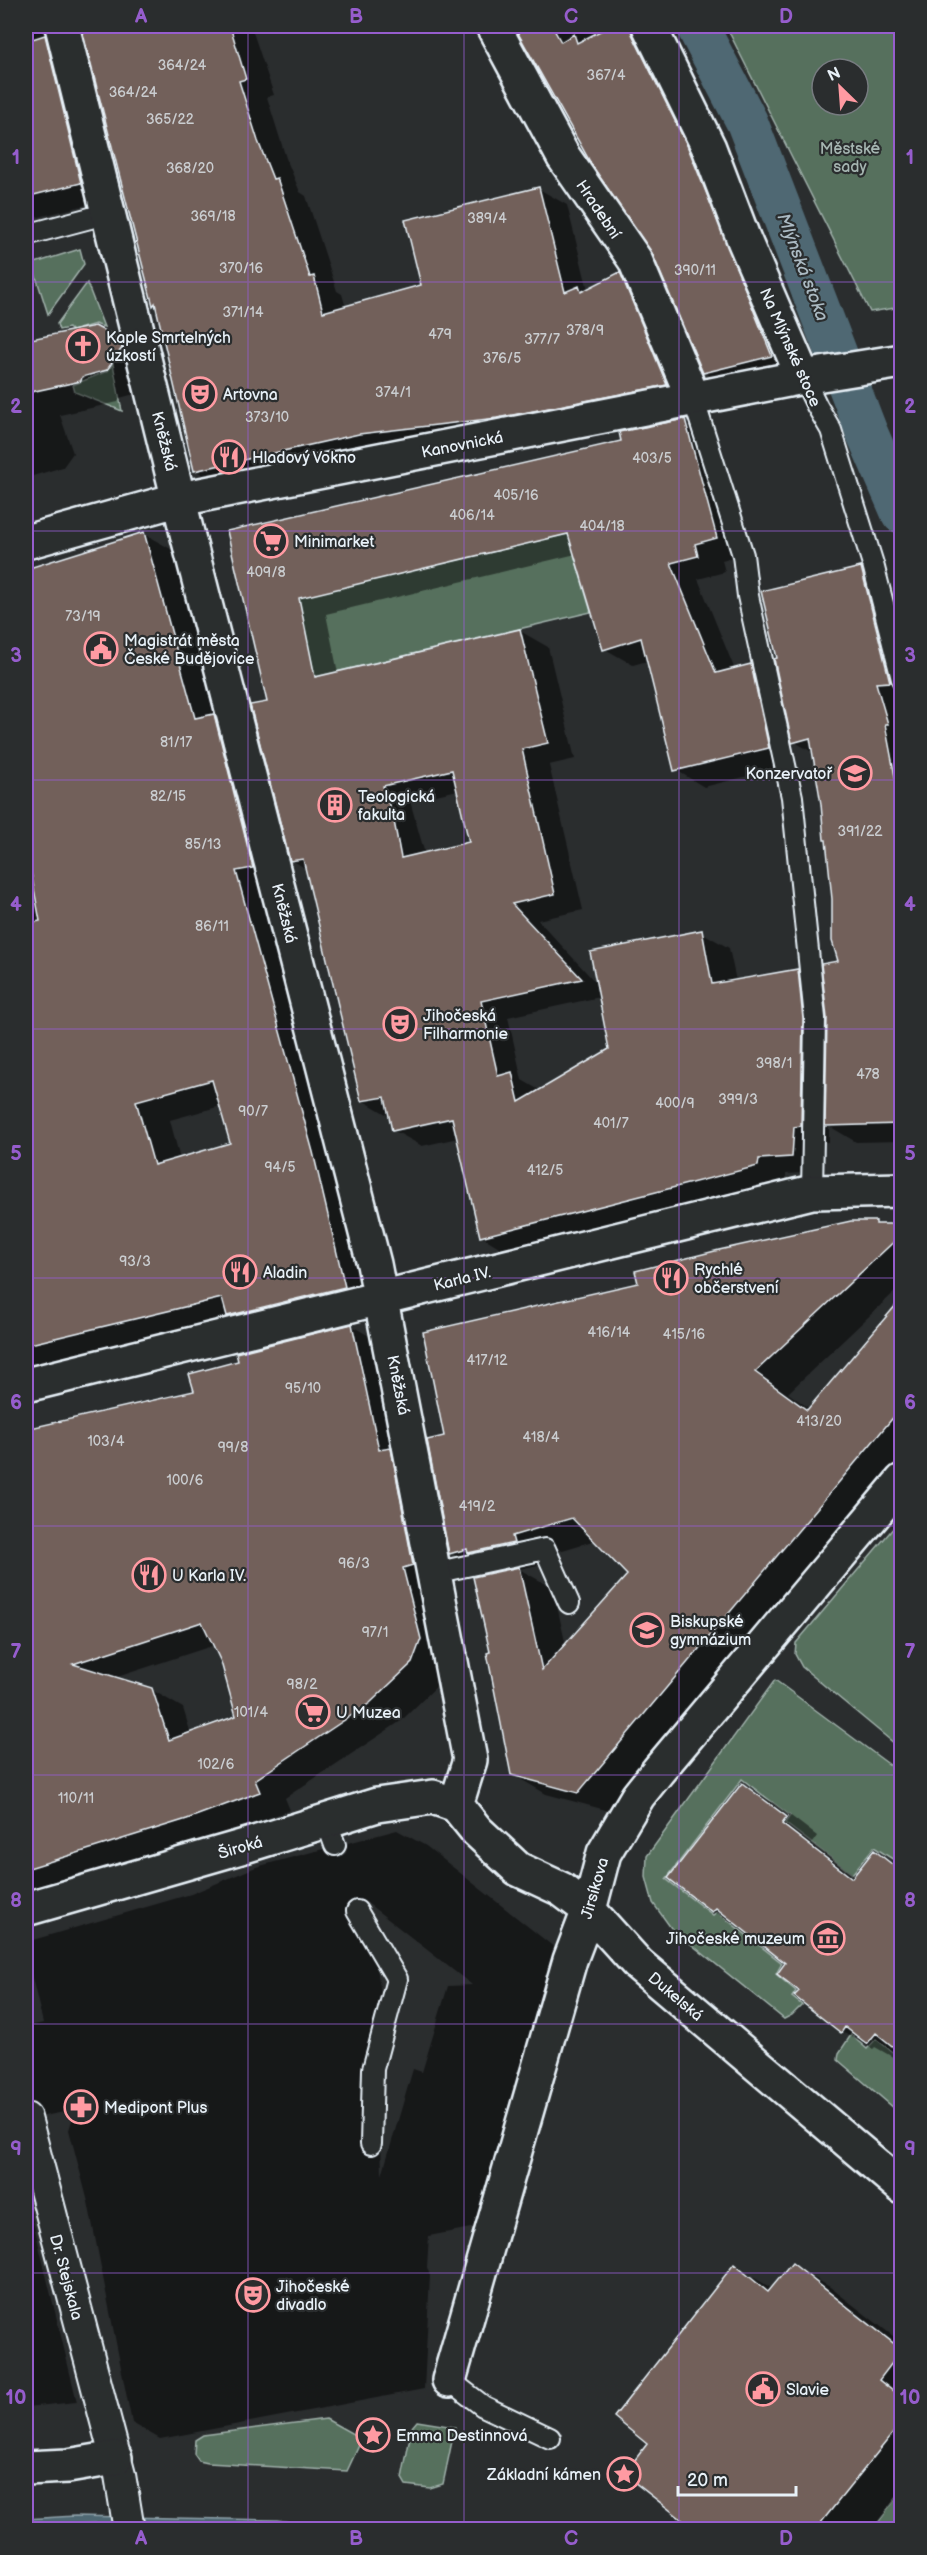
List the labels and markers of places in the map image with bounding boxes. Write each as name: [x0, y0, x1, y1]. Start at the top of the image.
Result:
church icon: Kaple Smrtelných úzkostí: [65, 328, 101, 364]
place label: Kaple Smrtelných úzkostí: [106, 329, 231, 366]
theatre icon: Artovna: [182, 376, 218, 412]
place label: Artovna: [223, 386, 278, 405]
restaurant icon: Hladový Vokno: [211, 439, 247, 475]
place label: Hladový Vokno: [252, 449, 356, 468]
supermarket icon: Minimarket: [253, 523, 289, 559]
place label: Minimarket: [294, 533, 374, 552]
public building icon: Magistrát města České Budějovice: [83, 631, 119, 667]
place label: Magistrát města České Budějovice: [124, 632, 255, 669]
school or university icon: Konzervatoř: [837, 755, 873, 791]
place label: Konzervatoř: [745, 765, 832, 784]
building icon: Teologická fakulta: [317, 787, 353, 823]
place label: Teologická fakulta: [358, 788, 435, 825]
theatre icon: Jihočeská Filharmonie: [382, 1006, 418, 1042]
place label: Jihočeská Filharmonie: [423, 1007, 509, 1044]
restaurant icon: Aladin: [222, 1254, 258, 1290]
restaurant icon: Rychlé občerstvení: [653, 1260, 689, 1296]
place label: Rychlé občerstvení: [694, 1261, 779, 1298]
place label: Aladin: [263, 1264, 307, 1283]
restaurant icon: U Karla IV.: [131, 1557, 167, 1593]
place label: U Karla IV.: [172, 1567, 246, 1586]
school or university icon: Biskupské gymnázium: [629, 1612, 665, 1648]
place label: Biskupské gymnázium: [670, 1613, 751, 1650]
supermarket icon: U Muzea: [295, 1694, 331, 1730]
place label: U Muzea: [336, 1704, 401, 1723]
museum icon: Jihočeské muzeum: [810, 1920, 846, 1956]
place label: Jihočeské muzeum: [666, 1930, 805, 1949]
pharmacy icon: Medipont Plus: [63, 2089, 99, 2125]
place label: Medipont Plus: [104, 2099, 207, 2118]
theatre icon: Jihočeské divadlo: [235, 2277, 271, 2313]
place label: Jihočeské divadlo: [276, 2278, 350, 2315]
public building icon: Slavie: [745, 2371, 781, 2407]
place label: Slavie: [786, 2381, 830, 2400]
place icon: Emma Destinnová: [355, 2417, 391, 2453]
place label: Emma Destinnová: [396, 2427, 528, 2446]
place icon: Základní kámen: [606, 2456, 642, 2492]
place label: Základní kámen: [486, 2466, 601, 2485]

